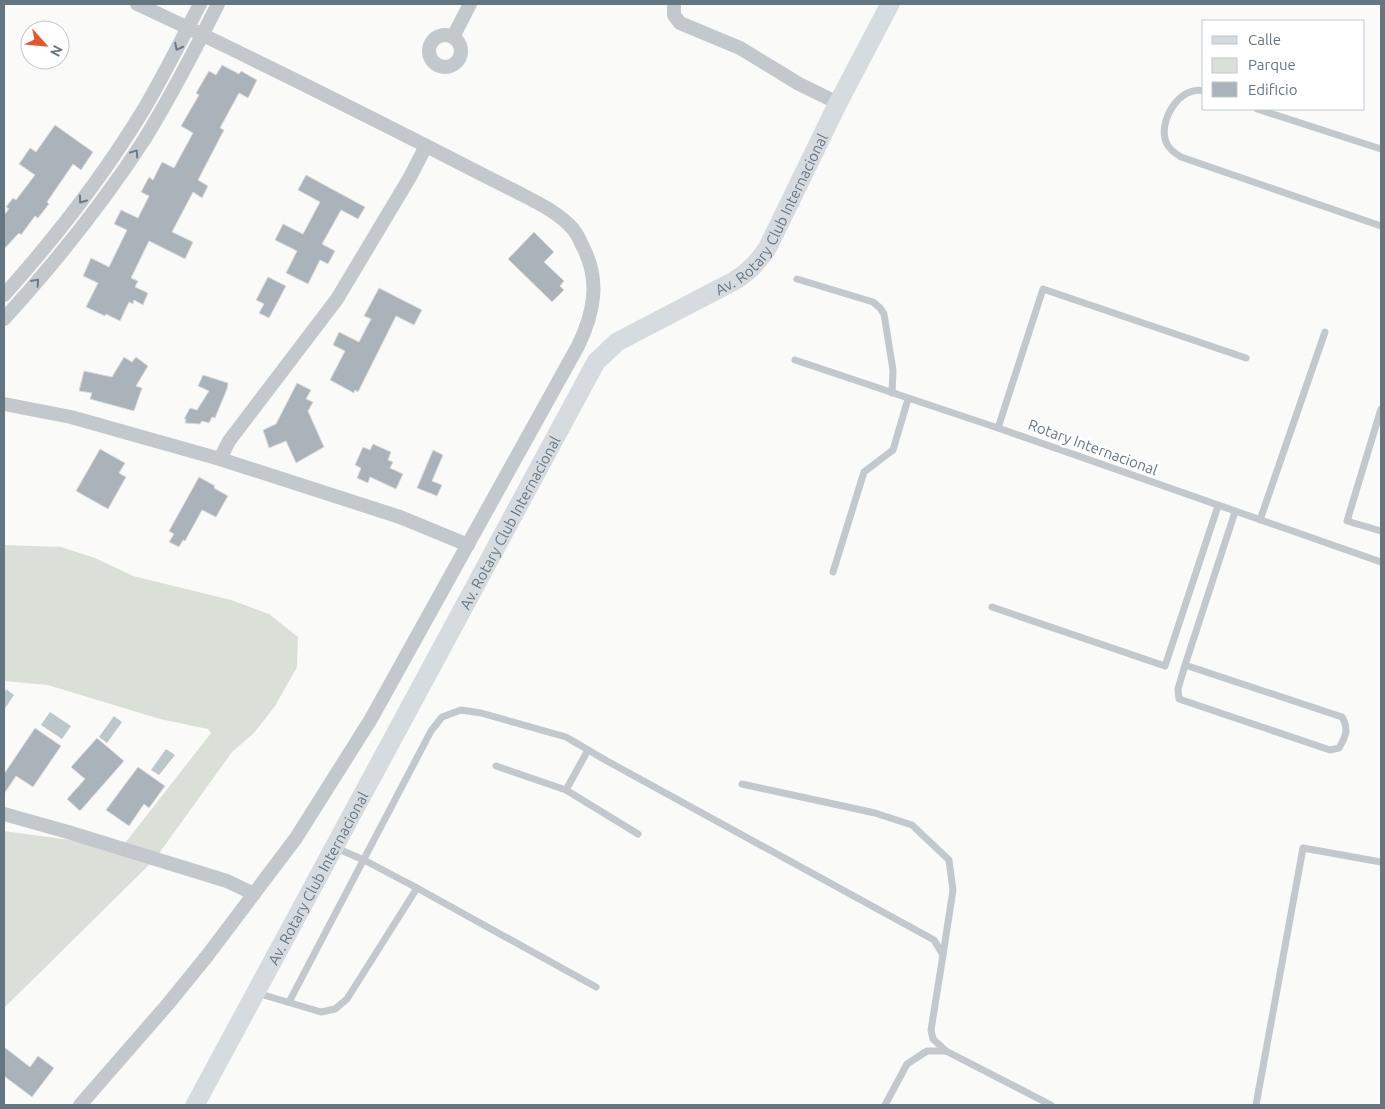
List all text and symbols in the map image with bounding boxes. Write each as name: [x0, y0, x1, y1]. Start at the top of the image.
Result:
north arrow: [20, 20, 70, 70]
legend: [1202, 20, 1365, 110]
text: Calle: [1248, 31, 1281, 48]
one-way arrow: [174, 42, 184, 51]
text: N: [47, 43, 66, 59]
text: Parque: [1248, 56, 1296, 73]
text: Edificio: [1248, 81, 1297, 98]
street label: Av. Rotary Club Internacional: [712, 131, 830, 298]
one-way arrow: [128, 150, 138, 159]
one-way arrow: [79, 194, 88, 203]
one-way arrow: [30, 279, 39, 288]
street label: Rotary Internacional: [1026, 416, 1160, 478]
street label: Av. Rotary Club Internacional: [456, 433, 563, 612]
street label: Av. Rotary Club Internacional: [264, 788, 371, 967]

